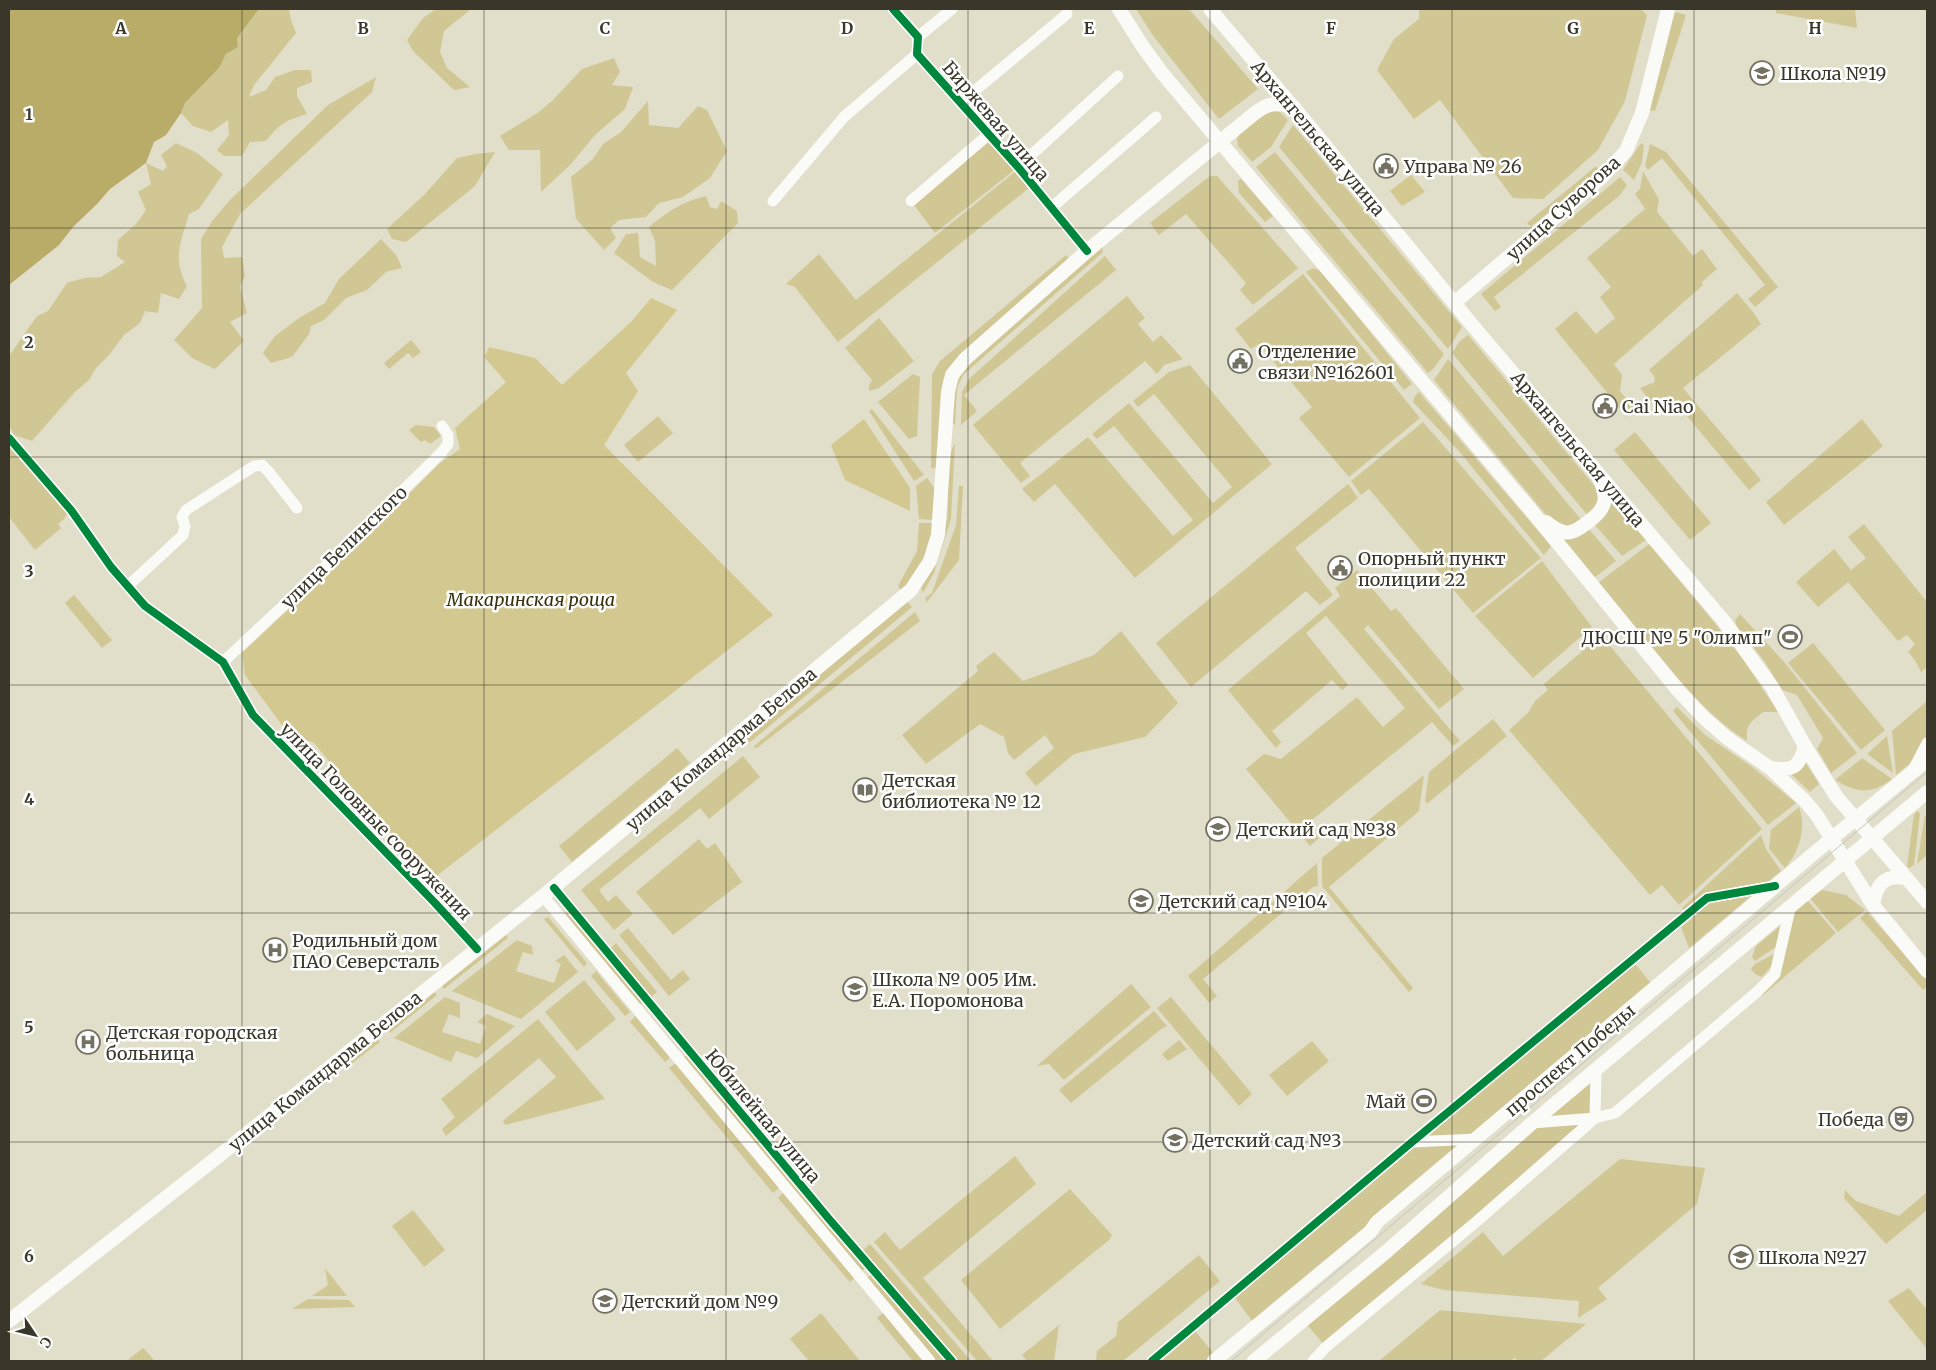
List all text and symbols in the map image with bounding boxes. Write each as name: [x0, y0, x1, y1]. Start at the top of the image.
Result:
text: A: [114, 18, 127, 38]
text: B: [357, 18, 369, 38]
text: C: [600, 18, 610, 38]
text: D: [841, 18, 853, 38]
text: E: [1084, 18, 1095, 38]
text: F: [1326, 18, 1336, 38]
text: G: [1567, 18, 1579, 38]
text: H: [1808, 18, 1822, 38]
street label: Архангельская улица: [1245, 55, 1390, 221]
street label: Биржевая улица: [938, 56, 1055, 186]
school or university icon: Школа №19: [1749, 60, 1775, 86]
place label: Школа №19: [1780, 62, 1886, 85]
text: 1: [25, 104, 33, 124]
street label: улица Суворова: [1501, 151, 1625, 265]
public building icon: Управа № 26: [1373, 153, 1399, 179]
place label: Управа № 26: [1403, 155, 1522, 178]
text: 2: [24, 332, 34, 352]
place label: Отделение связи №162601: [1258, 340, 1394, 384]
public building icon: Отделение связи №162601: [1227, 348, 1253, 374]
street label: Архангельская улица: [1505, 366, 1650, 532]
public building icon: Cai Niao: [1592, 393, 1618, 419]
place label: Cai Niao: [1622, 395, 1693, 418]
street label: улица Белинского: [276, 481, 412, 613]
place label: Опорный пункт полиции 22: [1358, 547, 1506, 591]
public building icon: Опорный пункт полиции 22: [1327, 555, 1353, 581]
text: 3: [24, 561, 34, 581]
park label: Макаринская роща: [446, 588, 615, 611]
sports icon: ДЮСШ № 5 "Олимп": [1777, 624, 1803, 650]
place label: ДЮСШ № 5 "Олимп": [1581, 626, 1772, 649]
street label: улица Командарма Белова: [621, 662, 821, 836]
street label: улица Головные сооружения: [275, 717, 477, 925]
place label: Детская библиотека № 12: [882, 769, 1041, 813]
library icon: Детская библиотека № 12: [852, 777, 878, 803]
text: 4: [24, 789, 34, 809]
school or university icon: Детский сад №38: [1205, 816, 1231, 842]
place label: Детский сад №38: [1236, 818, 1396, 841]
school or university icon: Детский сад №104: [1128, 888, 1154, 914]
place label: Детский сад №104: [1158, 890, 1327, 913]
place label: Родильный дом ПАО Северсталь: [292, 929, 439, 973]
hospital icon: Родильный дом ПАО Северсталь: [262, 937, 288, 963]
place label: Школа № 005 Им. Е.А. Поромонова: [872, 968, 1037, 1012]
school or university icon: Школа № 005 Им. Е.А. Поромонова: [842, 976, 868, 1002]
street label: улица Командарма Белова: [224, 986, 427, 1156]
street label: проспект Победы: [1500, 999, 1640, 1121]
text: 5: [24, 1017, 34, 1037]
place label: Детская городская больница: [106, 1021, 278, 1065]
hospital icon: Детская городская больница: [75, 1029, 101, 1055]
street label: Юбилейная улица: [700, 1044, 826, 1188]
sports icon: Май: [1411, 1088, 1437, 1114]
place label: Май: [1366, 1090, 1406, 1113]
theatre icon: Победа: [1888, 1106, 1914, 1132]
place label: Победа: [1818, 1108, 1884, 1131]
school or university icon: Детский сад №3: [1162, 1127, 1188, 1153]
place label: Детский сад №3: [1192, 1129, 1342, 1152]
school or university icon: Школа №27: [1728, 1244, 1754, 1270]
text: 6: [24, 1246, 34, 1266]
place label: Школа №27: [1758, 1246, 1867, 1269]
school or university icon: Детский дом №9: [592, 1288, 618, 1314]
place label: Детский дом №9: [622, 1290, 778, 1313]
north arrow: [10, 1310, 60, 1360]
text: С: [36, 1333, 56, 1351]

